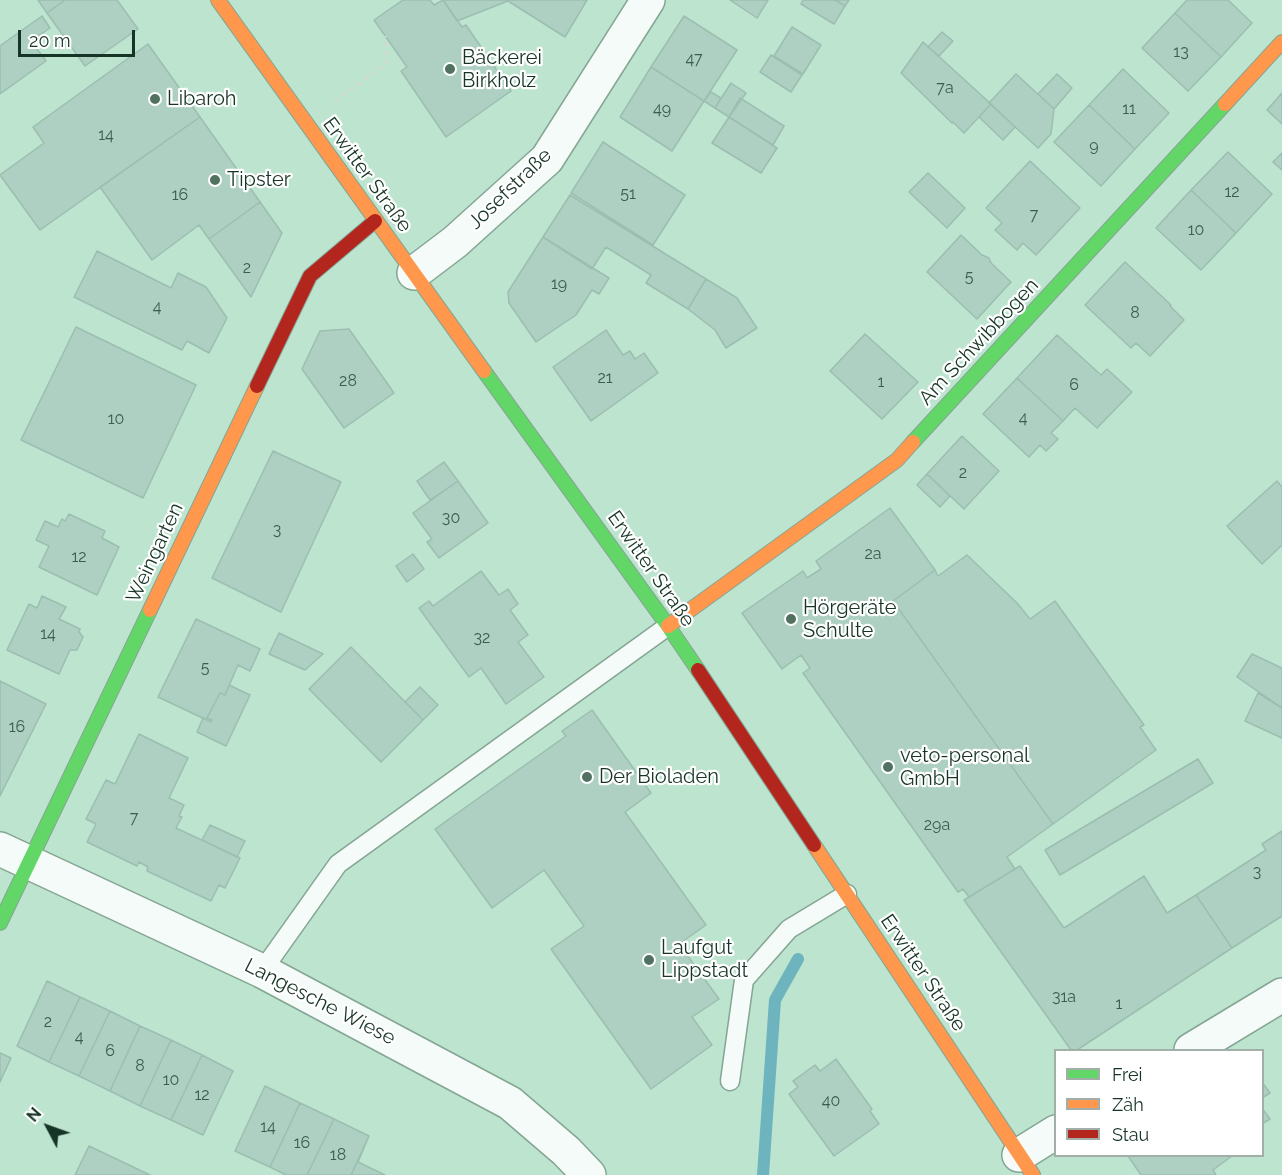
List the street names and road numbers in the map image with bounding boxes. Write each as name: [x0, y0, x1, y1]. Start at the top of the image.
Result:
street label: Erwitter Straße: [317, 113, 417, 237]
street label: Josefstraße: [463, 143, 557, 235]
street label: Am Schwibbogen: [914, 274, 1044, 410]
street label: Weingarten: [121, 499, 189, 607]
street label: Erwitter Straße: [602, 506, 700, 632]
street label: Erwitter Straße: [875, 910, 971, 1036]
street label: Langesche Wiese: [241, 954, 399, 1050]

